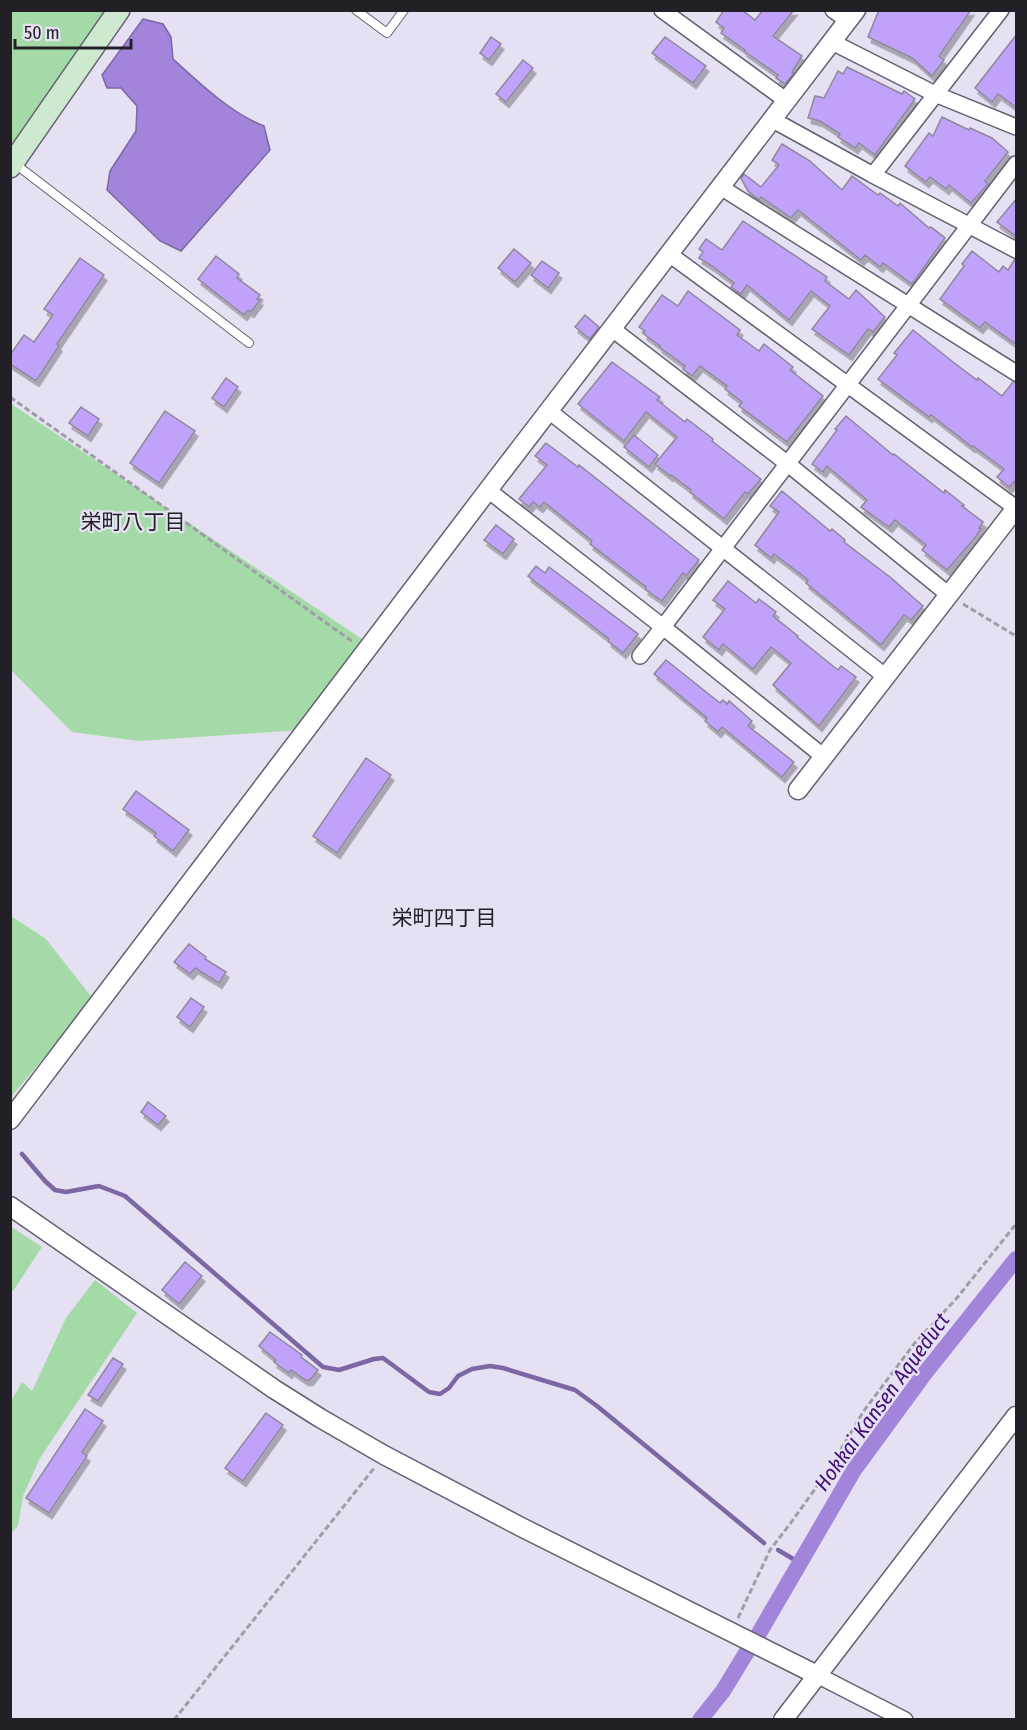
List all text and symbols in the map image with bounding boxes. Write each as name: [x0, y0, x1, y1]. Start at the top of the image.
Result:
scale bar: [15, 12, 130, 50]
text: 50 m: [24, 22, 60, 44]
district label: 栄町八丁目: [81, 509, 186, 535]
district label: 栄町四丁目: [392, 905, 497, 931]
water label: Hokkai Kansen Aqueduct: [809, 1308, 955, 1496]

